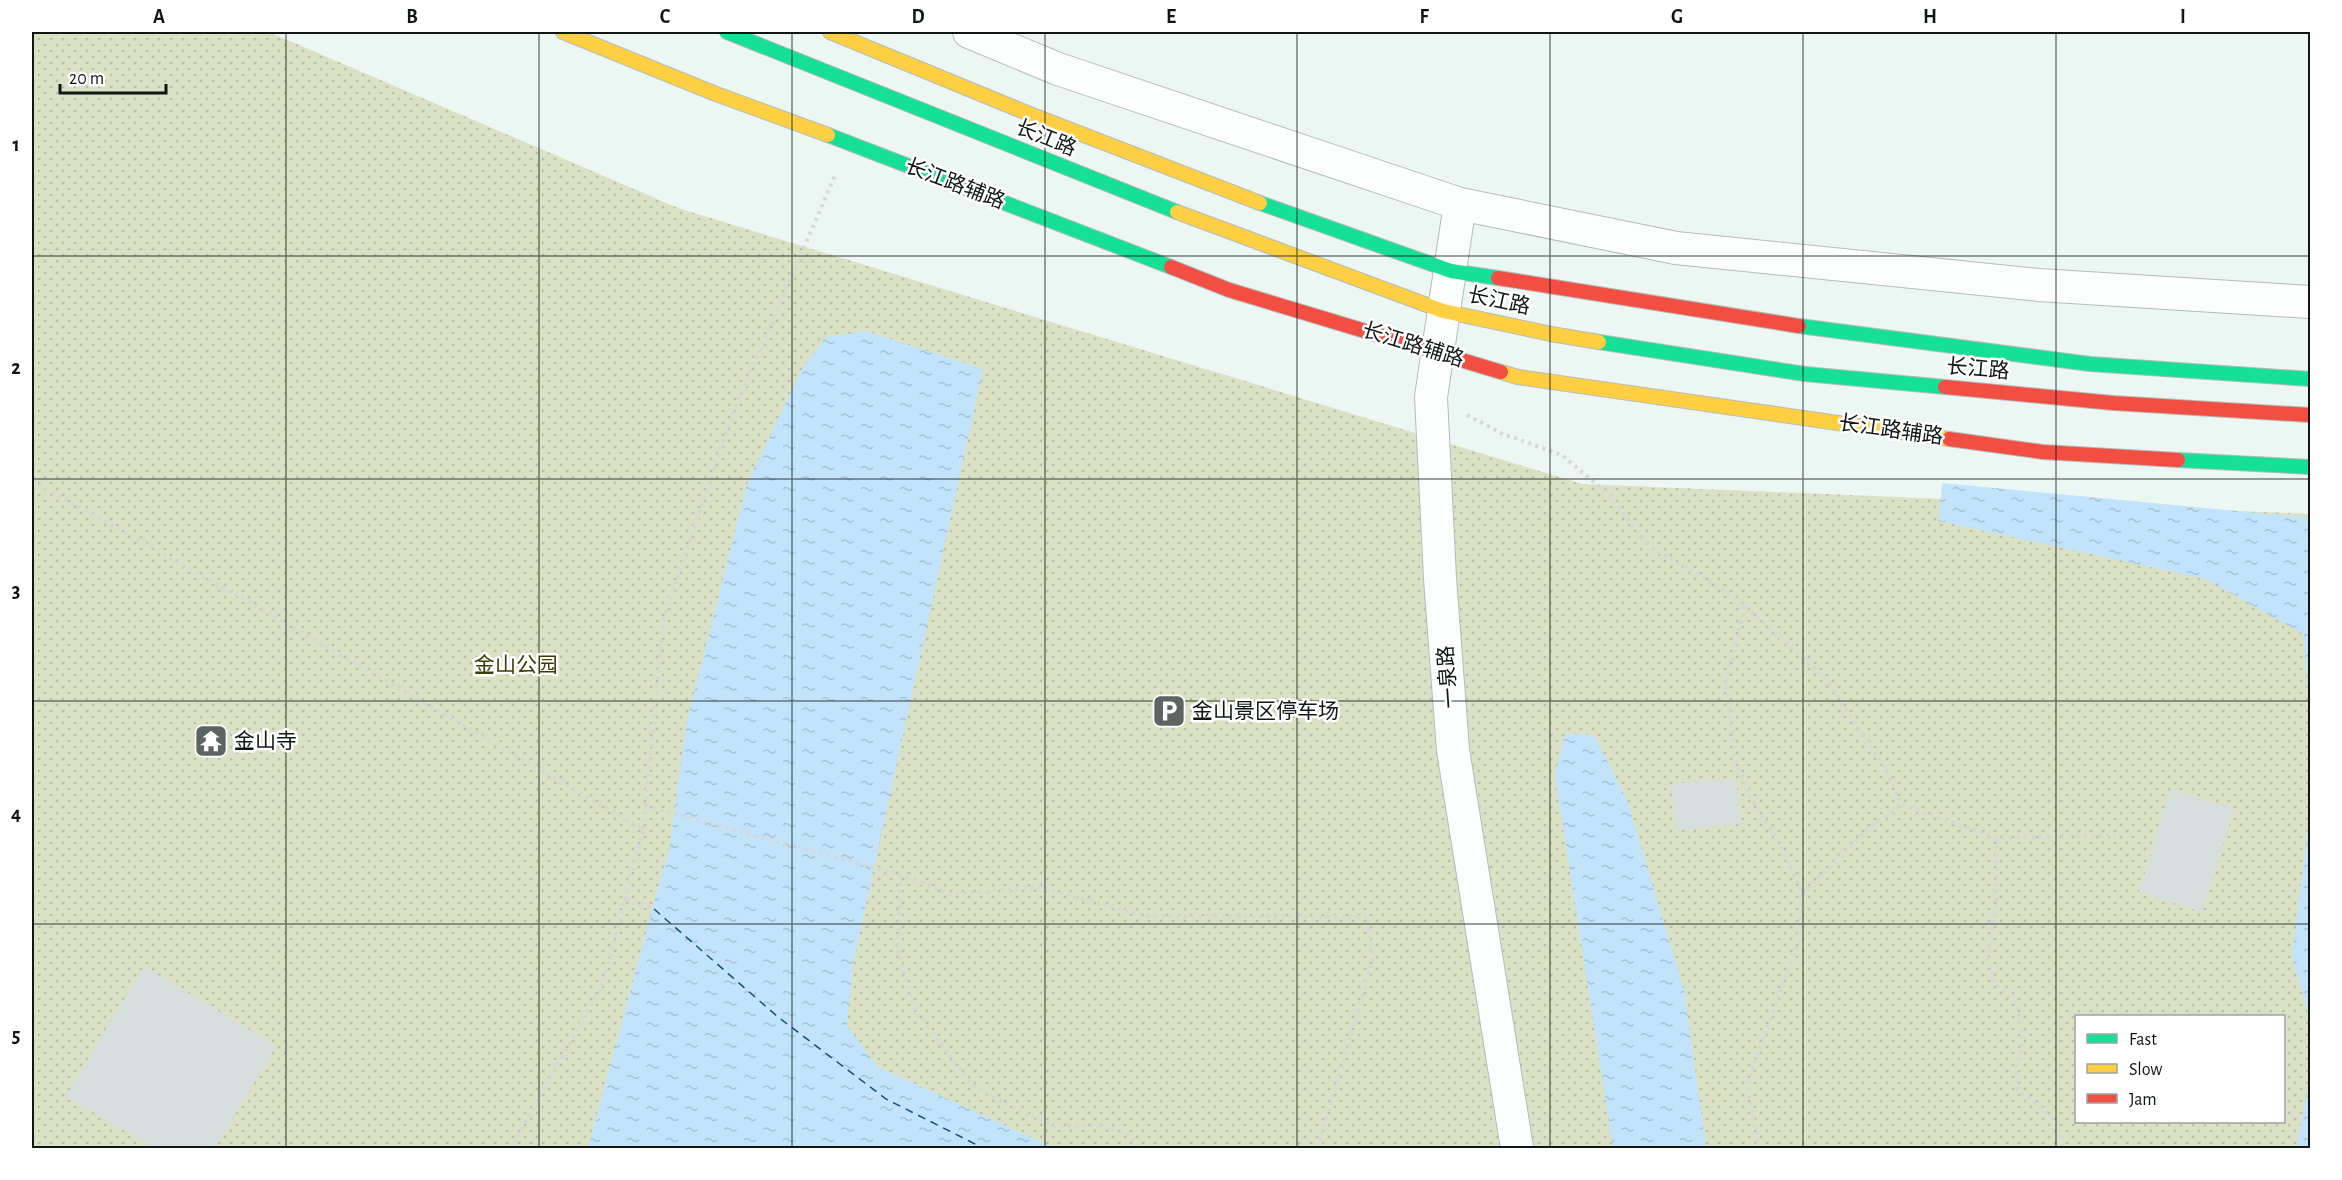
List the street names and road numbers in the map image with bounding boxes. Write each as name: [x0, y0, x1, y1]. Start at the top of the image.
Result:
street label: 长江路: [1013, 116, 1080, 160]
street label: 长江路辅路: [902, 154, 1008, 213]
street label: 长江路: [1466, 283, 1532, 318]
street label: 长江路辅路: [1360, 319, 1467, 370]
street label: 长江路: [1946, 355, 2010, 382]
street label: 长江路辅路: [1838, 411, 1945, 448]
street label: 一泉路: [1434, 645, 1461, 709]

